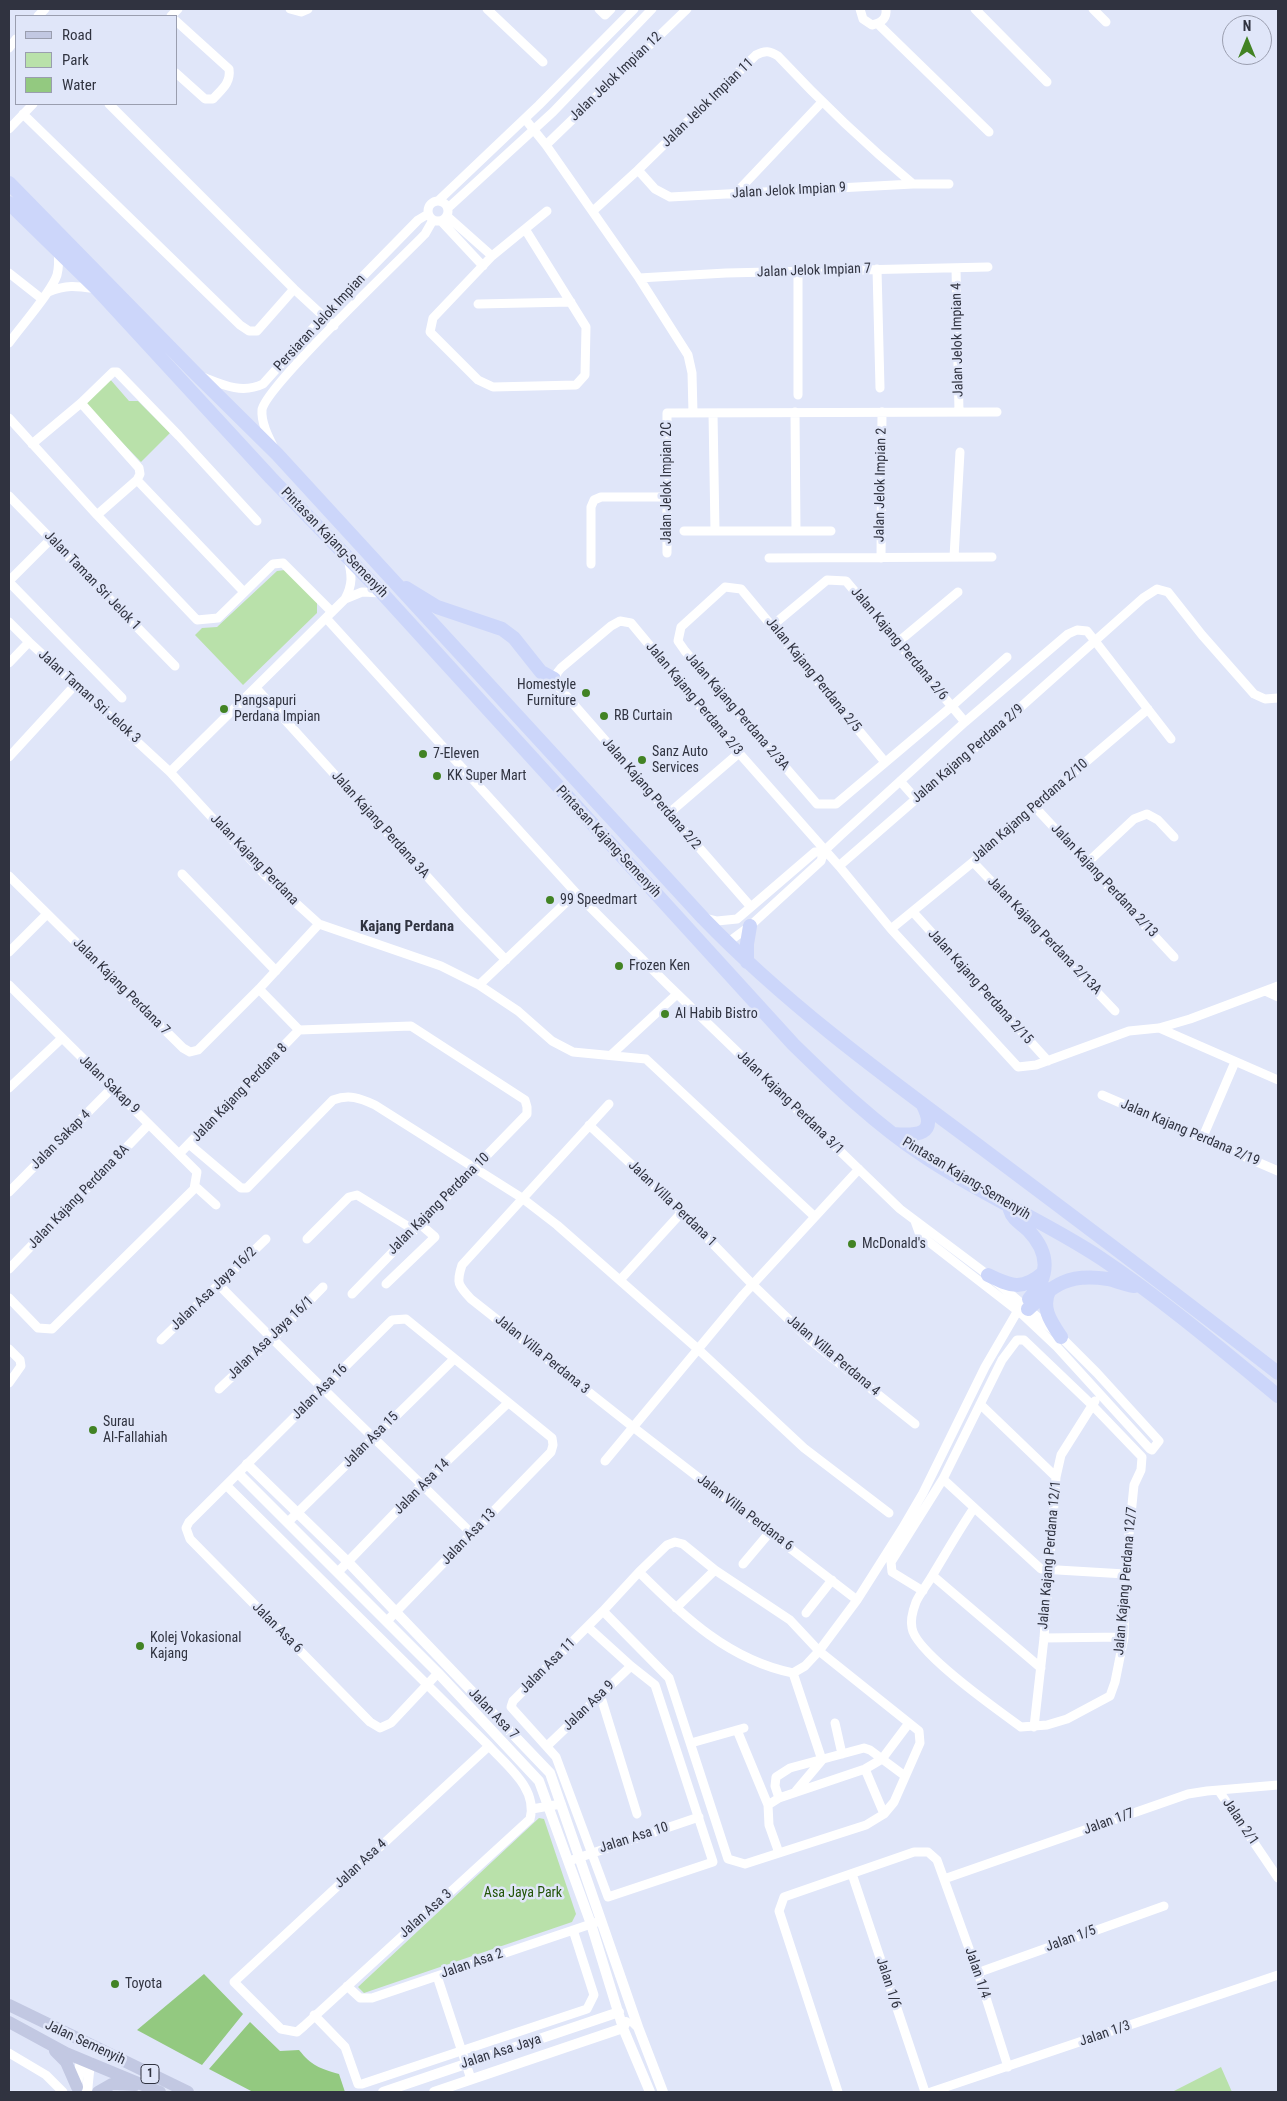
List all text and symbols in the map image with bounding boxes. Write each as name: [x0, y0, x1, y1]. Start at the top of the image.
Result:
legend: [15, 15, 178, 105]
north arrow: [1222, 15, 1272, 65]
text: N: [1243, 18, 1251, 34]
text: Road: [62, 26, 92, 44]
street label: Jalan Jelok Impian 12: [567, 29, 665, 125]
text: Park: [62, 51, 89, 69]
street label: Jalan Jelok Impian 11: [659, 55, 757, 151]
text: Water: [62, 76, 96, 94]
street label: Jalan Jelok Impian 9: [732, 180, 846, 202]
street label: Jalan Jelok Impian 7: [757, 261, 871, 281]
street label: Persiaran Jelok Impian: [271, 271, 369, 375]
street label: Jalan Jelok Impian 4: [949, 283, 967, 397]
street label: Jalan Jelok Impian 2C: [659, 422, 675, 544]
street label: Jalan Jelok Impian 2: [872, 428, 890, 542]
street label: Pintasan Kajang-Semenyih: [277, 484, 391, 602]
street label: Jalan Taman Sri Jelok 1: [40, 528, 144, 634]
street label: Jalan Kajang Perdana 2/6: [847, 584, 951, 704]
street label: Jalan Kajang Perdana 2/5: [762, 614, 864, 736]
street label: Jalan Kajang Perdana 2/3: [642, 639, 746, 759]
street label: Jalan Taman Sri Jelok 3: [34, 647, 144, 747]
street label: Jalan Kajang Perdana 2/3A: [681, 650, 793, 774]
place label: Homestyle Furniture: [517, 677, 576, 710]
marker: Homestyle Furniture: [580, 687, 592, 699]
place label: Pangsapuri Perdana Impian: [234, 693, 320, 726]
street label: Jalan Kajang Perdana 2/9: [909, 701, 1027, 807]
marker: Pangsapuri Perdana Impian: [218, 703, 230, 715]
place label: RB Curtain: [614, 708, 672, 724]
marker: RB Curtain: [598, 710, 610, 722]
street label: Jalan Kajang Perdana 2/2: [598, 735, 704, 853]
place label: Sanz Auto Services: [652, 744, 708, 776]
place label: 7-Eleven: [433, 746, 479, 762]
marker: 7-Eleven: [417, 748, 429, 760]
marker: Sanz Auto Services: [636, 754, 648, 766]
street label: Jalan Kajang Perdana 2/10: [968, 756, 1092, 866]
street label: Jalan Kajang Perdana 3A: [328, 768, 432, 882]
place label: KK Super Mart: [447, 768, 526, 784]
marker: KK Super Mart: [431, 770, 443, 782]
street label: Pintasan Kajang-Semenyih: [552, 783, 664, 901]
street label: Jalan Kajang Perdana: [206, 811, 302, 909]
street label: Jalan Kajang Perdana 2/13: [1047, 821, 1161, 941]
street label: Jalan Kajang Perdana 2/13A: [983, 874, 1105, 998]
place label: 99 Speedmart: [560, 892, 637, 908]
marker: 99 Speedmart: [544, 894, 556, 906]
district label: Kajang Perdana: [360, 918, 454, 936]
street label: Jalan Kajang Perdana 2/15: [924, 926, 1036, 1048]
street label: Jalan Kajang Perdana 7: [69, 935, 173, 1039]
place label: Frozen Ken: [629, 958, 690, 974]
marker: Frozen Ken: [613, 960, 625, 972]
place label: Al Habib Bistro: [675, 1006, 758, 1022]
marker: Al Habib Bistro: [659, 1008, 671, 1020]
street label: Jalan Kajang Perdana 8: [189, 1040, 291, 1146]
street label: Jalan Kajang Perdana 3/1: [733, 1048, 847, 1158]
street label: Jalan Sakap 9: [75, 1052, 143, 1118]
street label: Jalan Kajang Perdana 2/19: [1118, 1096, 1262, 1170]
street label: Jalan Sakap 4: [28, 1107, 94, 1173]
street label: Pintasan Kajang-Semenyih: [899, 1134, 1033, 1224]
street label: Jalan Kajang Perdana 8A: [25, 1141, 133, 1253]
street label: Jalan Kajang Perdana 10: [385, 1150, 493, 1258]
street label: Jalan Villa Perdana 1: [624, 1158, 720, 1250]
place label: McDonald's: [862, 1236, 926, 1252]
marker: McDonald's: [846, 1238, 858, 1250]
street label: Jalan Asa Jaya 16/2: [168, 1244, 260, 1334]
street label: Jalan Asa Jaya 16/1: [225, 1293, 317, 1383]
street label: Jalan Villa Perdana 3: [491, 1312, 593, 1398]
street label: Jalan Villa Perdana 4: [783, 1312, 883, 1400]
street label: Jalan Asa 16: [289, 1361, 351, 1423]
street label: Jalan Asa 15: [340, 1409, 402, 1471]
place label: Surau Al-Fallahiah: [103, 1414, 168, 1446]
marker: Surau Al-Fallahiah: [87, 1424, 99, 1436]
street label: Jalan Asa 14: [391, 1456, 453, 1518]
street label: Jalan Villa Perdana 6: [693, 1471, 797, 1555]
street label: Jalan Kajang Perdana 12/1: [1035, 1480, 1065, 1630]
street label: Jalan Asa 13: [438, 1505, 500, 1569]
street label: Jalan Kajang Perdana 12/7: [1111, 1506, 1141, 1656]
street label: Jalan Asa 6: [248, 1599, 306, 1657]
place label: Kolej Vokasional Kajang: [150, 1630, 242, 1662]
street label: Jalan Asa 11: [517, 1635, 579, 1697]
marker: Kolej Vokasional Kajang: [134, 1640, 146, 1652]
street label: Jalan Asa 9: [560, 1677, 618, 1735]
street label: Jalan Asa 7: [464, 1685, 522, 1743]
street label: Jalan 2/1: [1218, 1796, 1262, 1848]
street label: Jalan 1/7: [1082, 1805, 1136, 1839]
street label: Jalan Asa 10: [597, 1819, 671, 1857]
street label: Jalan Asa 4: [332, 1836, 390, 1892]
park label: Asa Jaya Park: [484, 1885, 562, 1901]
street label: Jalan Asa 3: [396, 1886, 456, 1942]
street label: Jalan 1/5: [1044, 1922, 1098, 1956]
street label: Jalan 1/4: [961, 1945, 993, 2001]
street label: Jalan Asa 2: [439, 1946, 505, 1982]
street label: Jalan 1/6: [872, 1955, 904, 2011]
place label: Toyota: [125, 1976, 162, 1992]
marker: Toyota: [109, 1978, 121, 1990]
street label: Jalan Semenyih: [42, 2017, 128, 2069]
street label: Jalan 1/3: [1077, 2018, 1133, 2050]
street label: Jalan Asa Jaya: [459, 2031, 543, 2073]
road number: 1: [141, 2064, 159, 2084]

